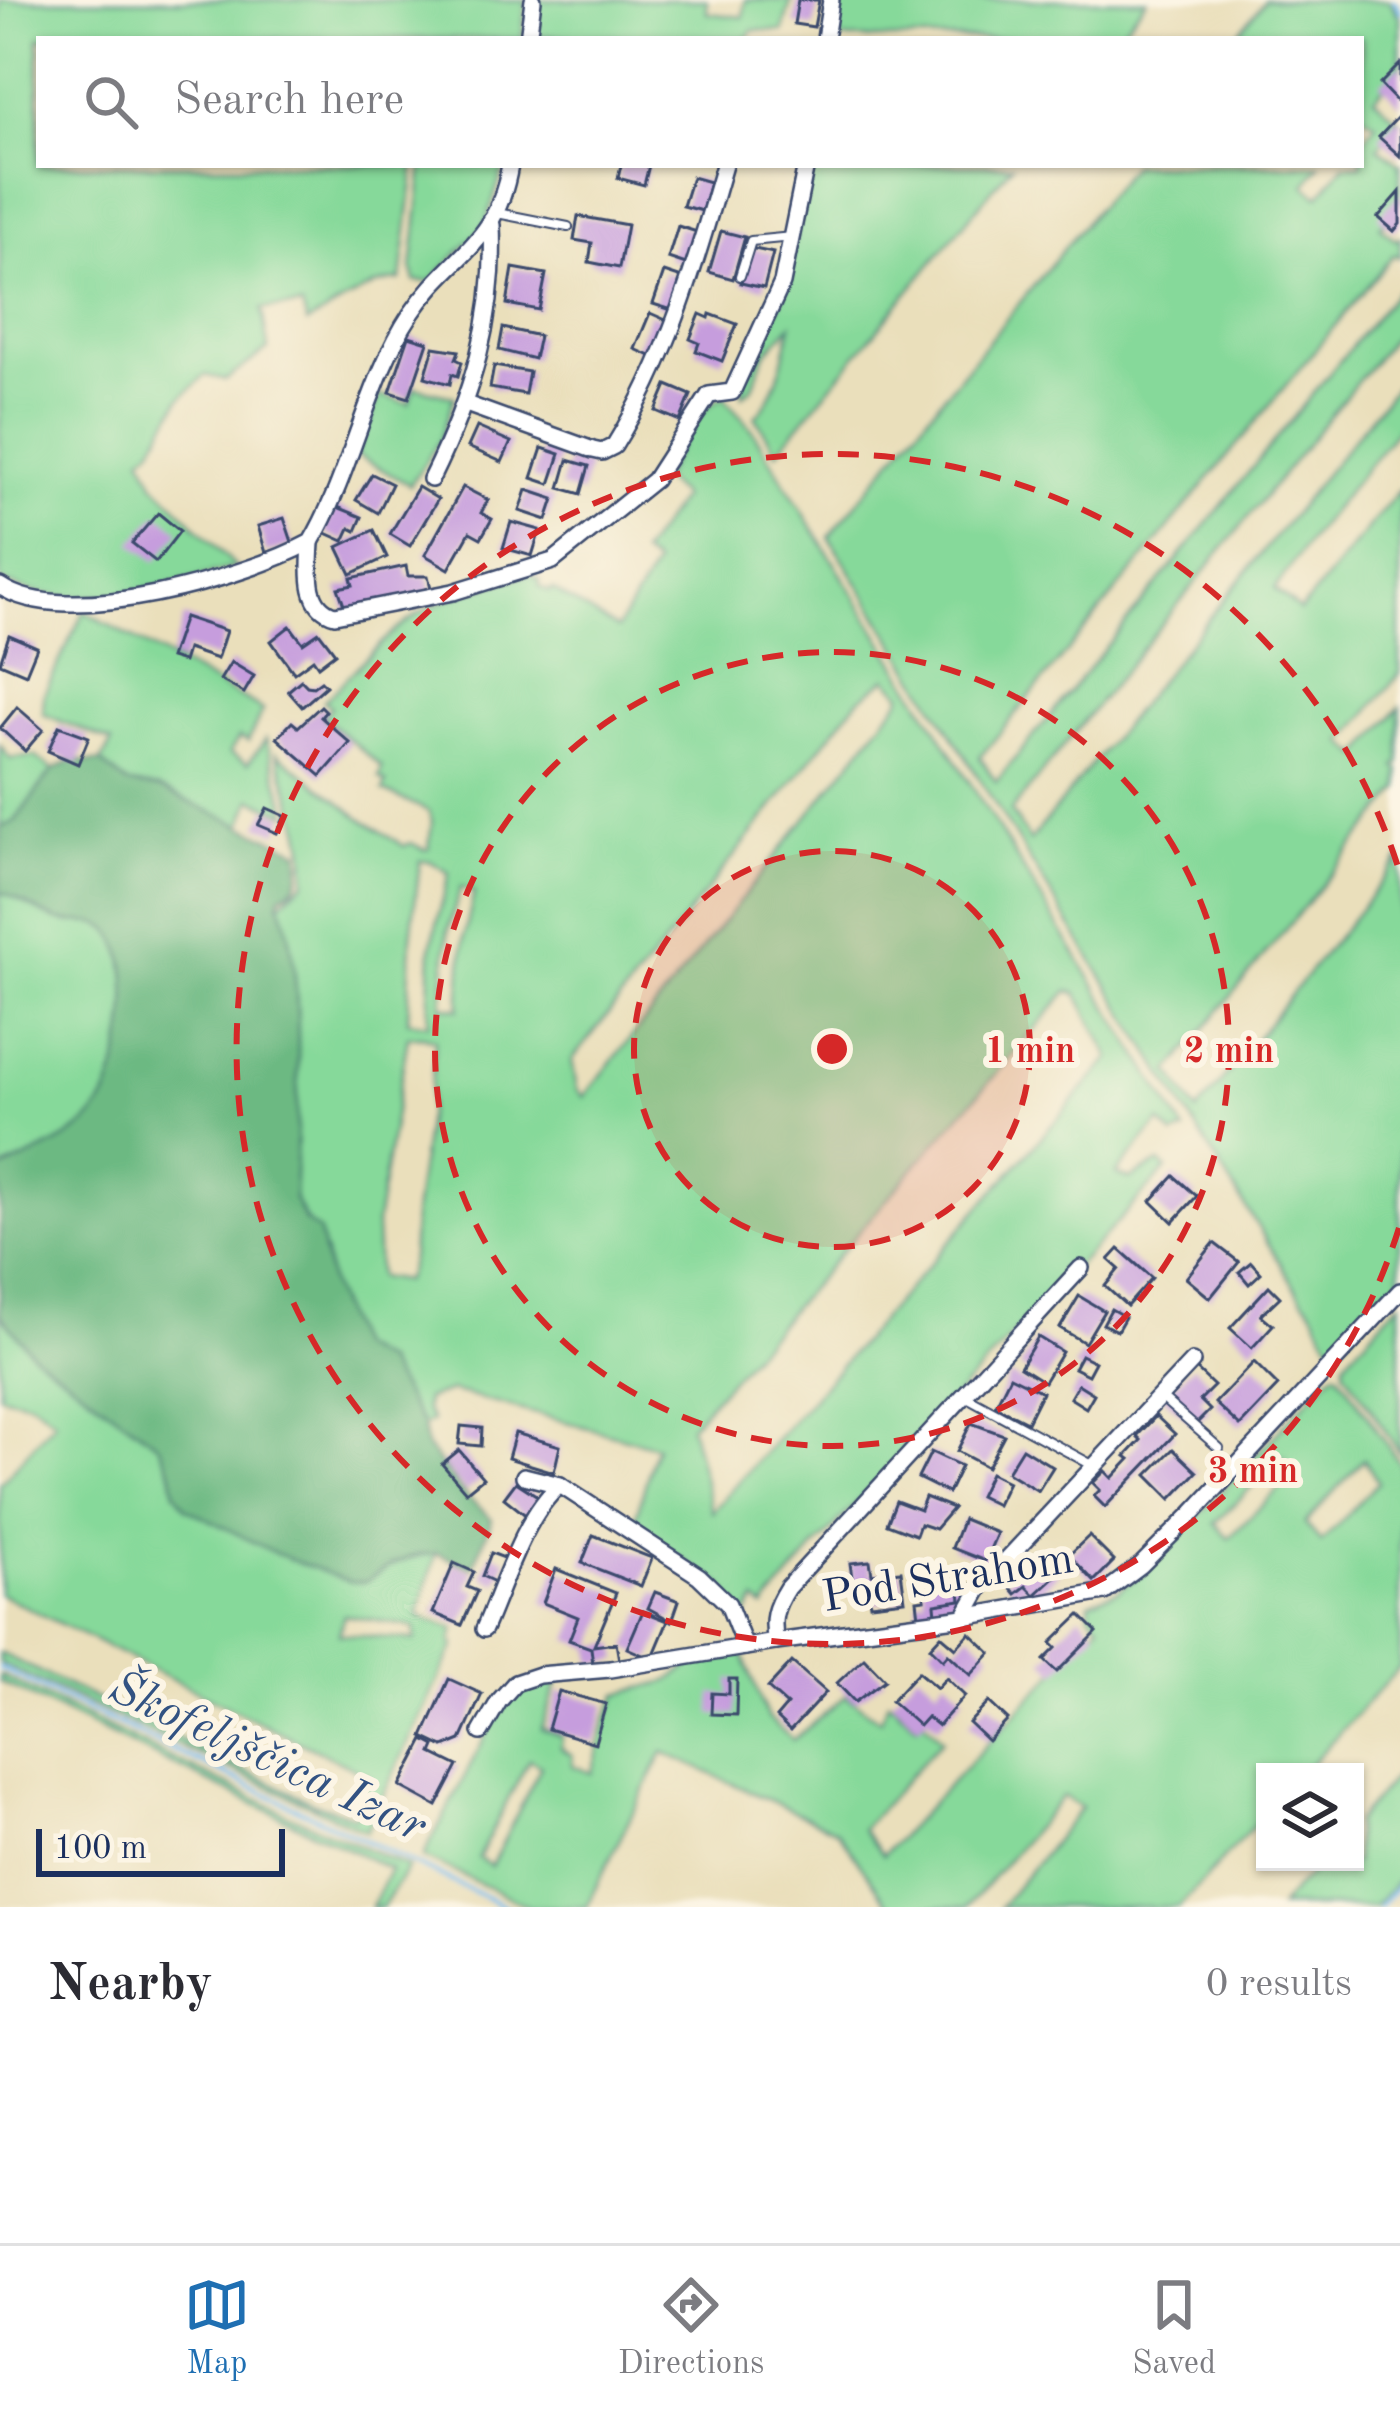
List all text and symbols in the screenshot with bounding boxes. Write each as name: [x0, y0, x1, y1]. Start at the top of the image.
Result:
search box: [36, 36, 1364, 168]
icon: search: [78, 69, 144, 135]
text: Search here: [174, 79, 404, 124]
centre of rings: [811, 1028, 853, 1070]
text: 1 min: [985, 1035, 1075, 1071]
text: 2 min: [1184, 1035, 1274, 1071]
text: 3 min: [1208, 1455, 1298, 1491]
street label: Pod Strahom: [819, 1538, 1077, 1622]
water label: Škofeljščica Izar: [102, 1657, 437, 1853]
map controls: [1256, 1763, 1364, 1871]
button: layers: [1256, 1763, 1364, 1871]
scale bar: [36, 1823, 285, 1876]
text: 100 m: [54, 1833, 147, 1866]
text: Nearby: [48, 1960, 213, 2011]
text: 0 results: [1206, 1965, 1352, 2004]
tab: Map: [184, 2272, 250, 2385]
tab: Directions: [618, 2272, 764, 2385]
tab: Saved: [1132, 2272, 1216, 2385]

